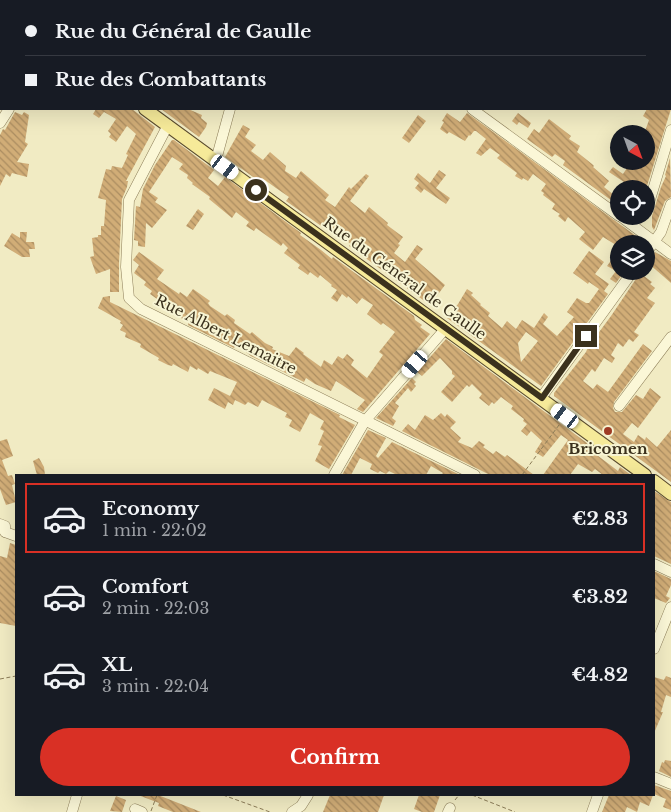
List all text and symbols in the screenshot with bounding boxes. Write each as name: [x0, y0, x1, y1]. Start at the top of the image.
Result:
text: Rue du Général de Gaulle: [55, 20, 311, 43]
text: Rue des Combattants: [55, 68, 266, 91]
north arrow: [610, 125, 655, 170]
map controls: [610, 125, 655, 280]
car: [208, 152, 241, 182]
route start: [245, 179, 267, 201]
button: locate: [610, 180, 655, 225]
street label: Rue du Général de Gaulle: [320, 212, 490, 344]
button: layers: [610, 235, 655, 280]
street label: Rue Albert Lemaitre: [152, 290, 300, 378]
route end: [575, 325, 597, 347]
car: [399, 348, 430, 380]
car: [548, 401, 581, 431]
marker: Bricomen: [602, 425, 614, 437]
place label: Bricomen: [568, 439, 648, 458]
icon: car: [42, 496, 87, 541]
text: Economy: [102, 497, 199, 520]
text: €2.83: [572, 507, 628, 530]
text: 1 min · 22:02: [102, 520, 207, 540]
icon: car: [42, 574, 87, 619]
text: Comfort: [102, 575, 189, 598]
text: €3.82: [572, 585, 628, 608]
text: 2 min · 22:03: [102, 598, 209, 618]
icon: car: [42, 652, 87, 697]
text: XL: [102, 653, 132, 676]
text: €4.82: [572, 663, 628, 686]
text: 3 min · 22:04: [102, 676, 209, 696]
button: Confirm: [40, 728, 630, 786]

